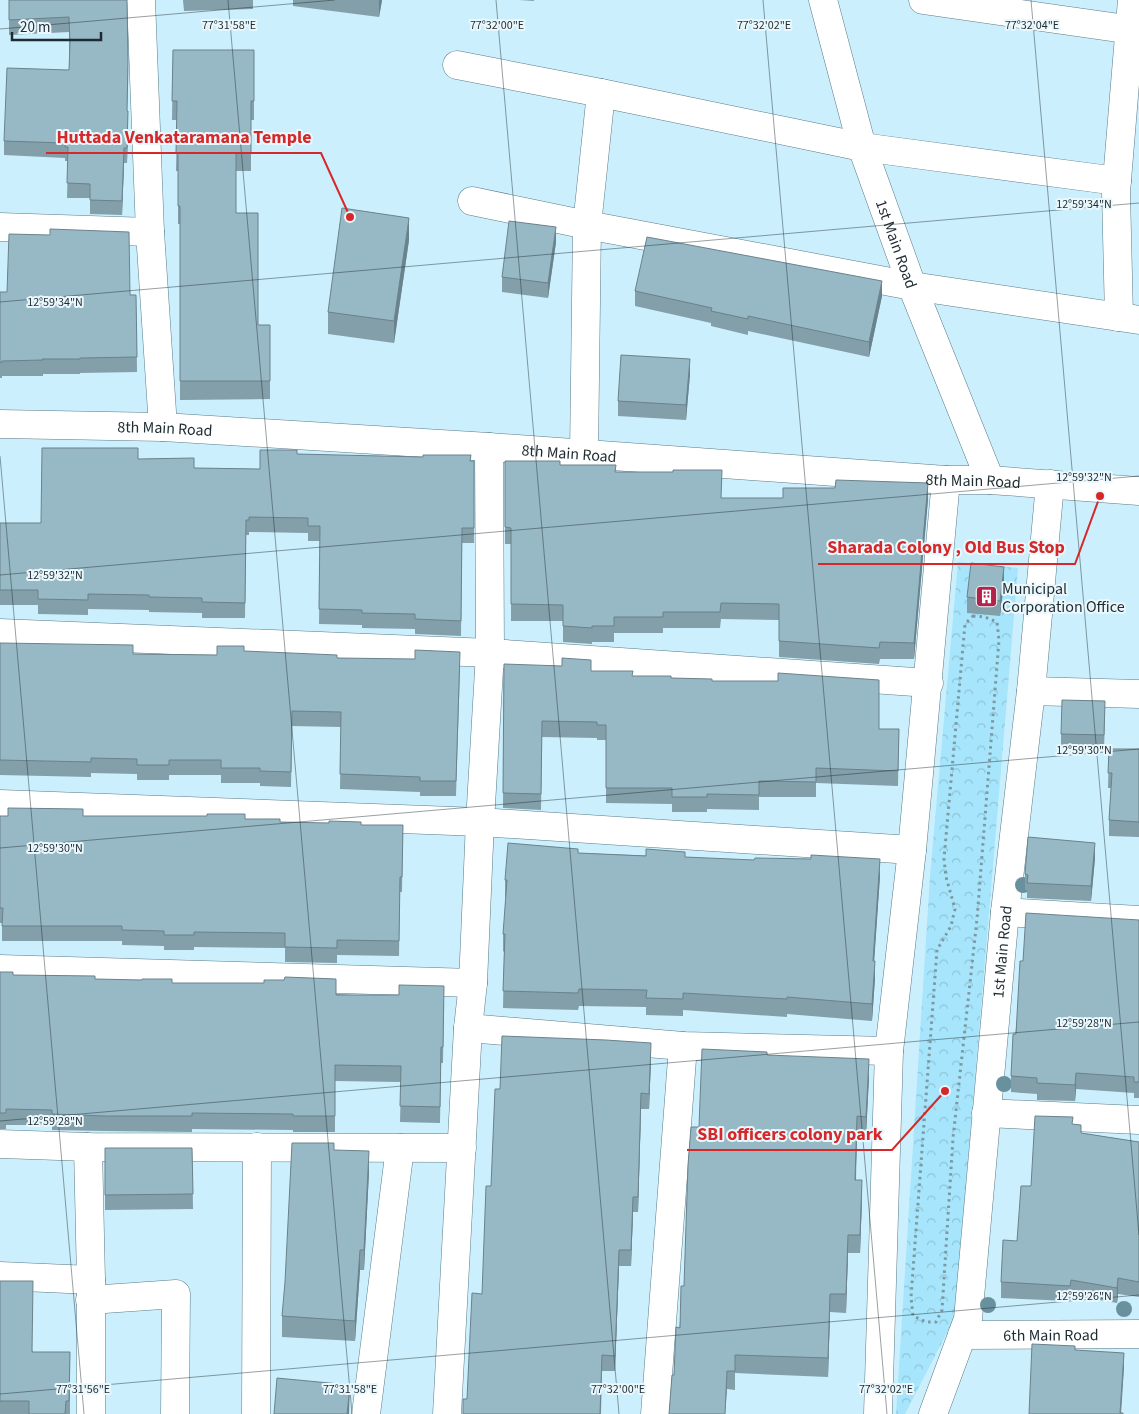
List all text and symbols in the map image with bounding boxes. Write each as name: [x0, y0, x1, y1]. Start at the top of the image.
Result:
scale bar: [12, 10, 101, 42]
text: 20 m: [20, 17, 50, 38]
text: 77°31'58"E: [202, 17, 256, 34]
text: 77°32'00"E: [470, 17, 524, 34]
text: 77°32'02"E: [737, 17, 791, 34]
text: 77°32'04"E: [1005, 17, 1059, 34]
callout: Huttada Venkataramana Temple: [46, 120, 321, 153]
text: Huttada Venkataramana Temple: [56, 125, 312, 150]
text: 12°59'34"N: [1056, 196, 1112, 213]
street label: 1st Main Road: [870, 197, 922, 292]
text: 12°59'34"N: [27, 294, 83, 311]
street label: 8th Main Road: [117, 416, 213, 442]
street label: 8th Main Road: [521, 439, 617, 468]
street label: 8th Main Road: [925, 469, 1021, 494]
text: 12°59'32"N: [1056, 469, 1112, 486]
callout: Sharada Colony , Old Bus Stop: [818, 531, 1075, 564]
text: Sharada Colony , Old Bus Stop: [827, 535, 1065, 560]
text: 12°59'32"N: [27, 567, 83, 584]
place label: Municipal Corporation Office: [1002, 578, 1125, 618]
building icon: Municipal Corporation Office: [974, 585, 998, 609]
text: 12°59'30"N: [1056, 742, 1112, 759]
text: 12°59'30"N: [27, 840, 83, 857]
street label: 1st Main Road: [987, 904, 1018, 999]
text: 12°59'28"N: [1056, 1015, 1112, 1032]
text: 12°59'28"N: [27, 1113, 83, 1130]
callout: SBI officers colony park: [687, 1117, 892, 1150]
text: SBI officers colony park: [697, 1122, 883, 1147]
text: 12°59'26"N: [1056, 1288, 1112, 1305]
street label: 6th Main Road: [1003, 1324, 1099, 1347]
text: 77°31'56"E: [56, 1381, 110, 1398]
text: 77°31'58"E: [323, 1381, 377, 1398]
text: 77°32'00"E: [591, 1381, 645, 1398]
text: 77°32'02"E: [859, 1381, 913, 1398]

